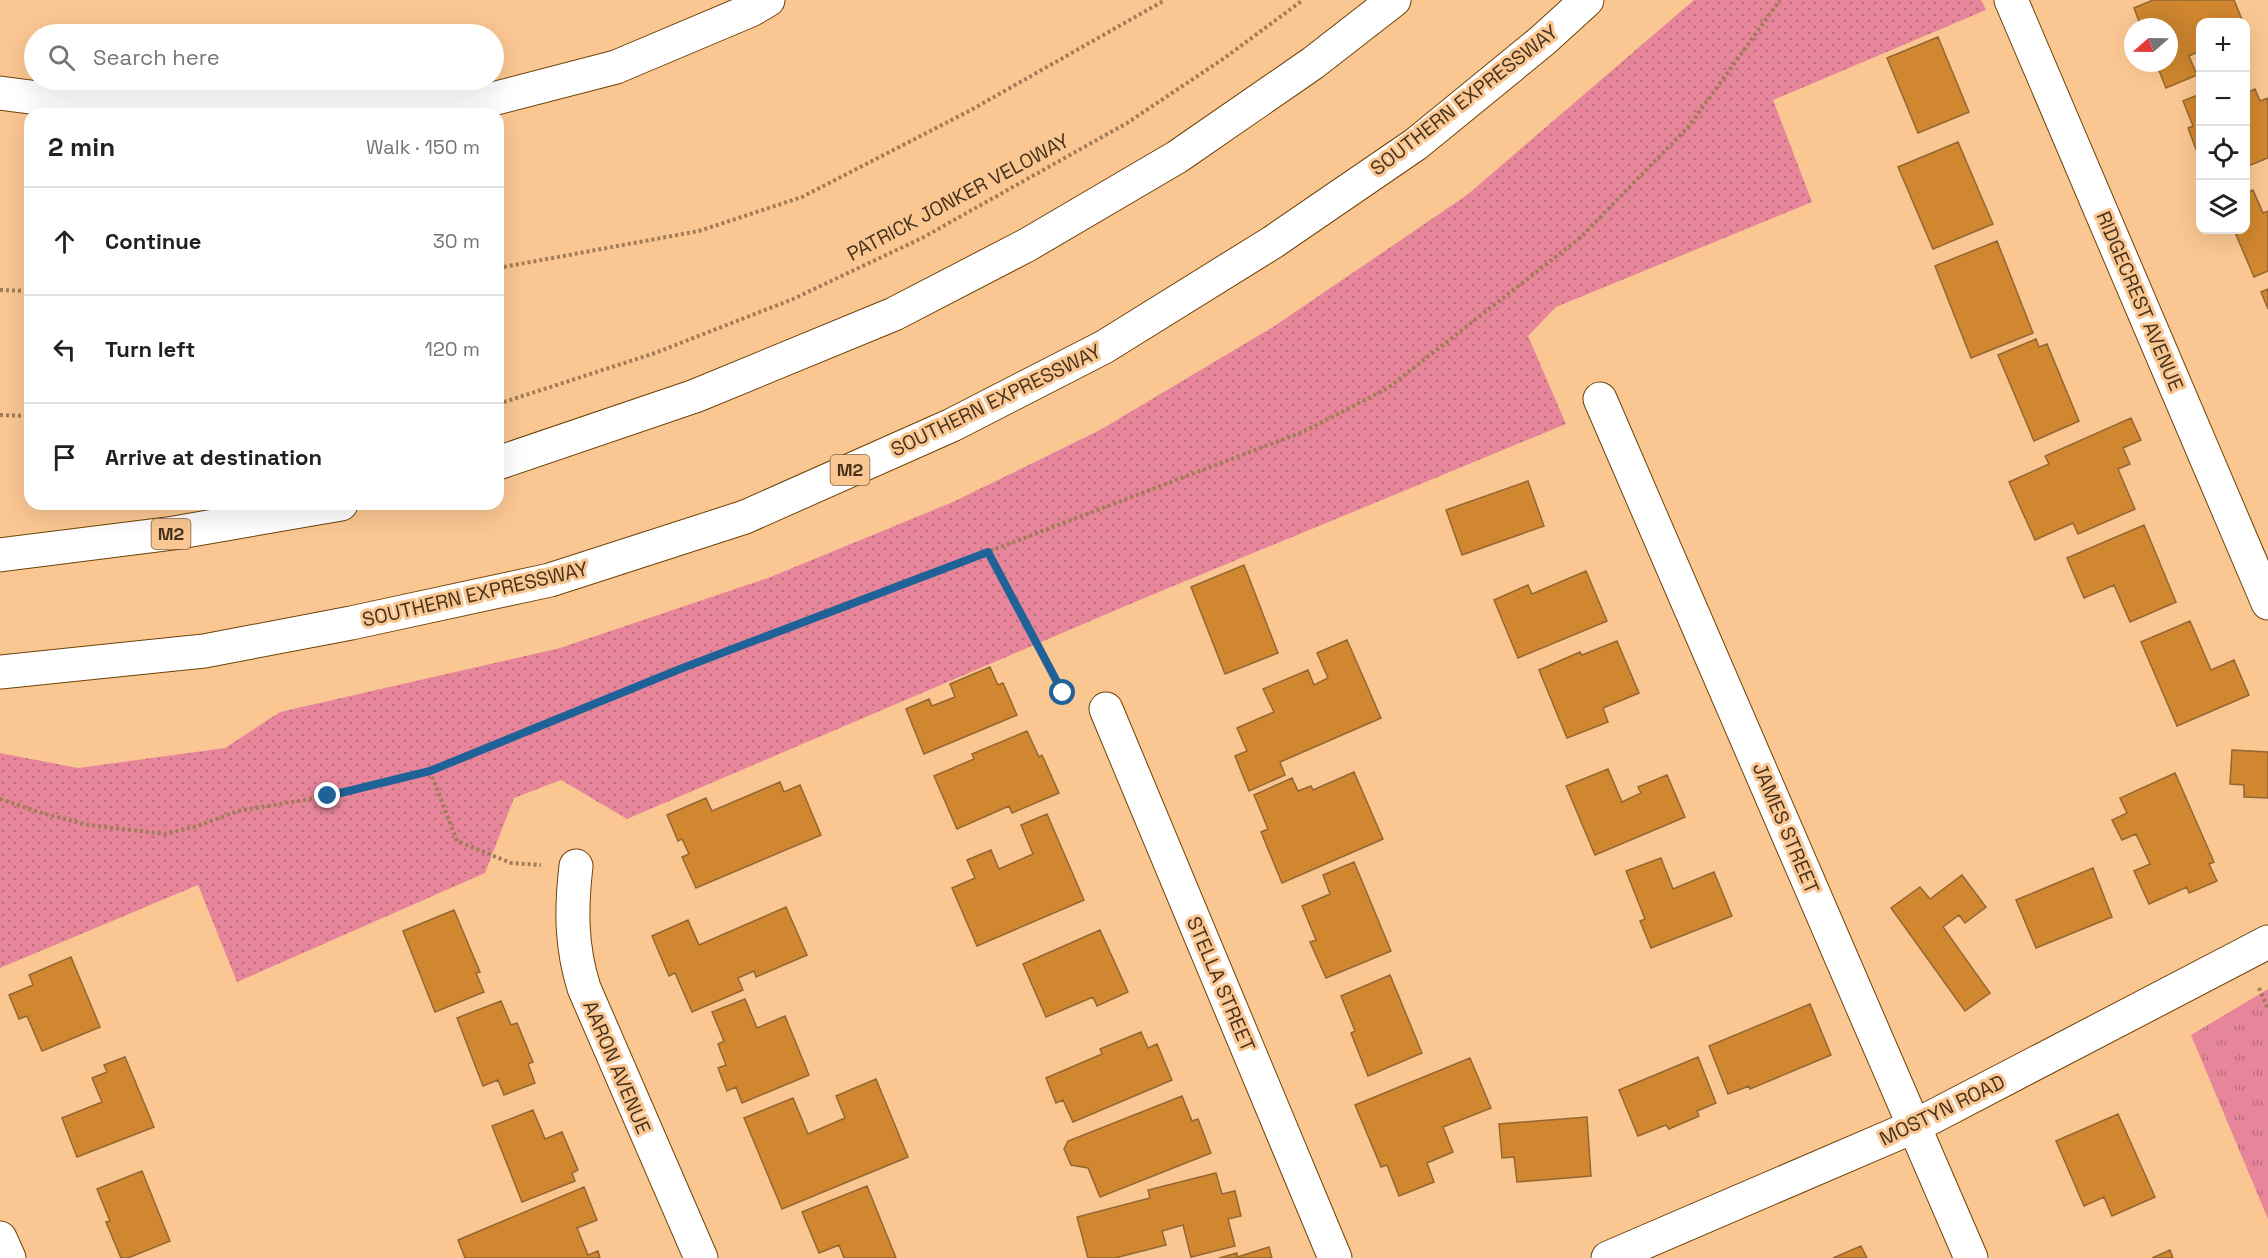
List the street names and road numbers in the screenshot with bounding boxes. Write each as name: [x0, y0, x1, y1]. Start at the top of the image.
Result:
street label: SOUTHERN EXPRESSWAY: [1365, 19, 1563, 181]
street label: PATRICK JONKER VELOWAY: [842, 127, 1074, 267]
street label: RIDGECREST AVENUE: [2090, 207, 2190, 395]
street label: SOUTHERN EXPRESSWAY: [887, 338, 1105, 462]
road number: M2: [830, 455, 870, 485]
road number: M2: [152, 519, 190, 549]
street label: SOUTHERN EXPRESSWAY: [360, 555, 590, 633]
street label: JAMES STREET: [1747, 758, 1825, 898]
street label: STELLA STREET: [1181, 913, 1261, 1056]
street label: AARON AVENUE: [577, 996, 657, 1138]
street label: MOSTYN ROAD: [1875, 1068, 2009, 1152]

